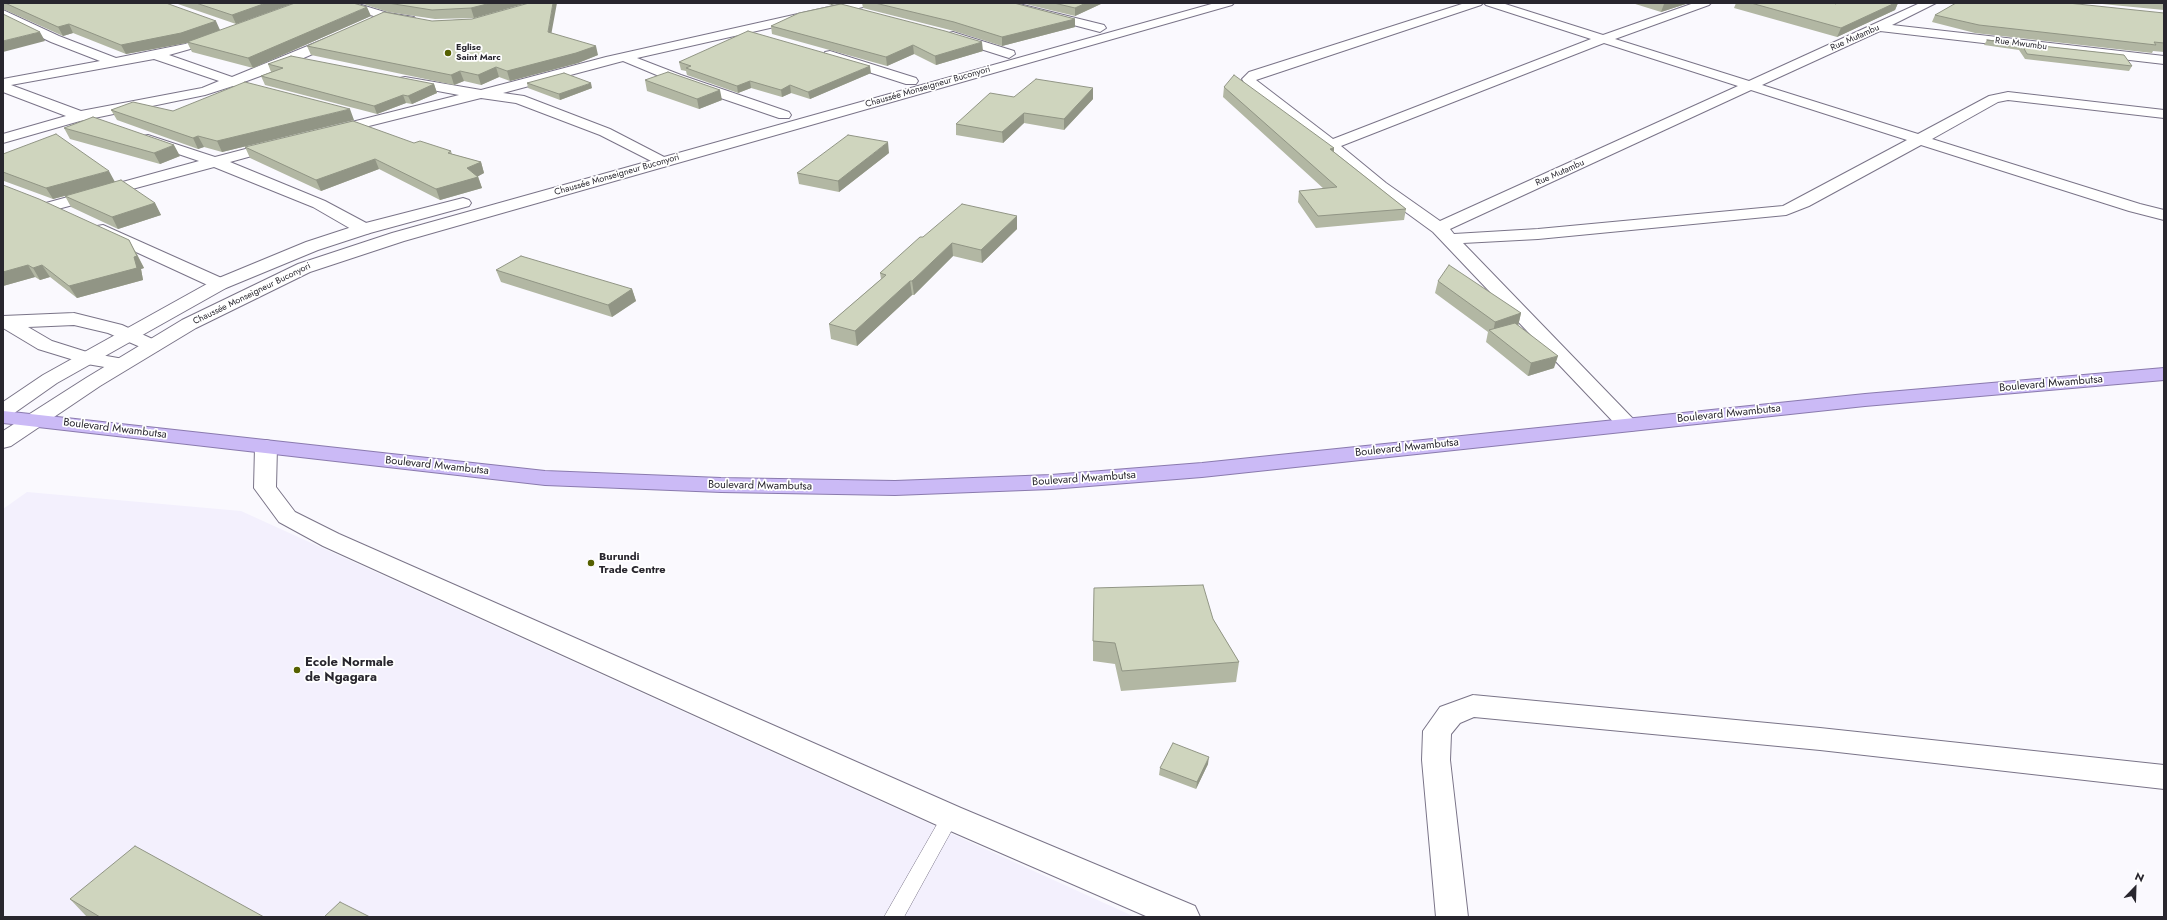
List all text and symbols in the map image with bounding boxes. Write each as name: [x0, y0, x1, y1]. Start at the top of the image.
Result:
street label: Rue Mutambu: [1829, 22, 1881, 54]
street label: Rue Mwumbu: [1994, 35, 2048, 53]
place label: Eglise Saint Marc: [456, 43, 501, 64]
marker: Eglise Saint Marc: [443, 48, 453, 58]
street label: Chaussée Monseigneur Buconyori: [864, 64, 992, 110]
street label: Chaussée Monseigneur Buconyori: [553, 152, 681, 198]
street label: Rue Mutambu: [1534, 157, 1586, 189]
street label: Chaussée Monseigneur Buconyori: [191, 261, 313, 327]
street label: Boulevard Mwambutsa: [1999, 373, 2103, 395]
street label: Boulevard Mwambutsa: [1677, 402, 1781, 426]
street label: Boulevard Mwambutsa: [63, 416, 167, 442]
street label: Boulevard Mwambutsa: [1355, 436, 1459, 460]
street label: Boulevard Mwambutsa: [385, 454, 489, 478]
street label: Boulevard Mwambutsa: [1032, 469, 1136, 489]
street label: Boulevard Mwambutsa: [708, 478, 812, 494]
place label: Burundi Trade Centre: [599, 550, 666, 576]
marker: Burundi Trade Centre: [586, 558, 596, 568]
place label: Ecole Normale de Ngagara: [305, 655, 394, 686]
marker: Ecole Normale de Ngagara: [292, 665, 302, 675]
north arrow: [2115, 868, 2155, 908]
text: N: [2133, 868, 2147, 886]

